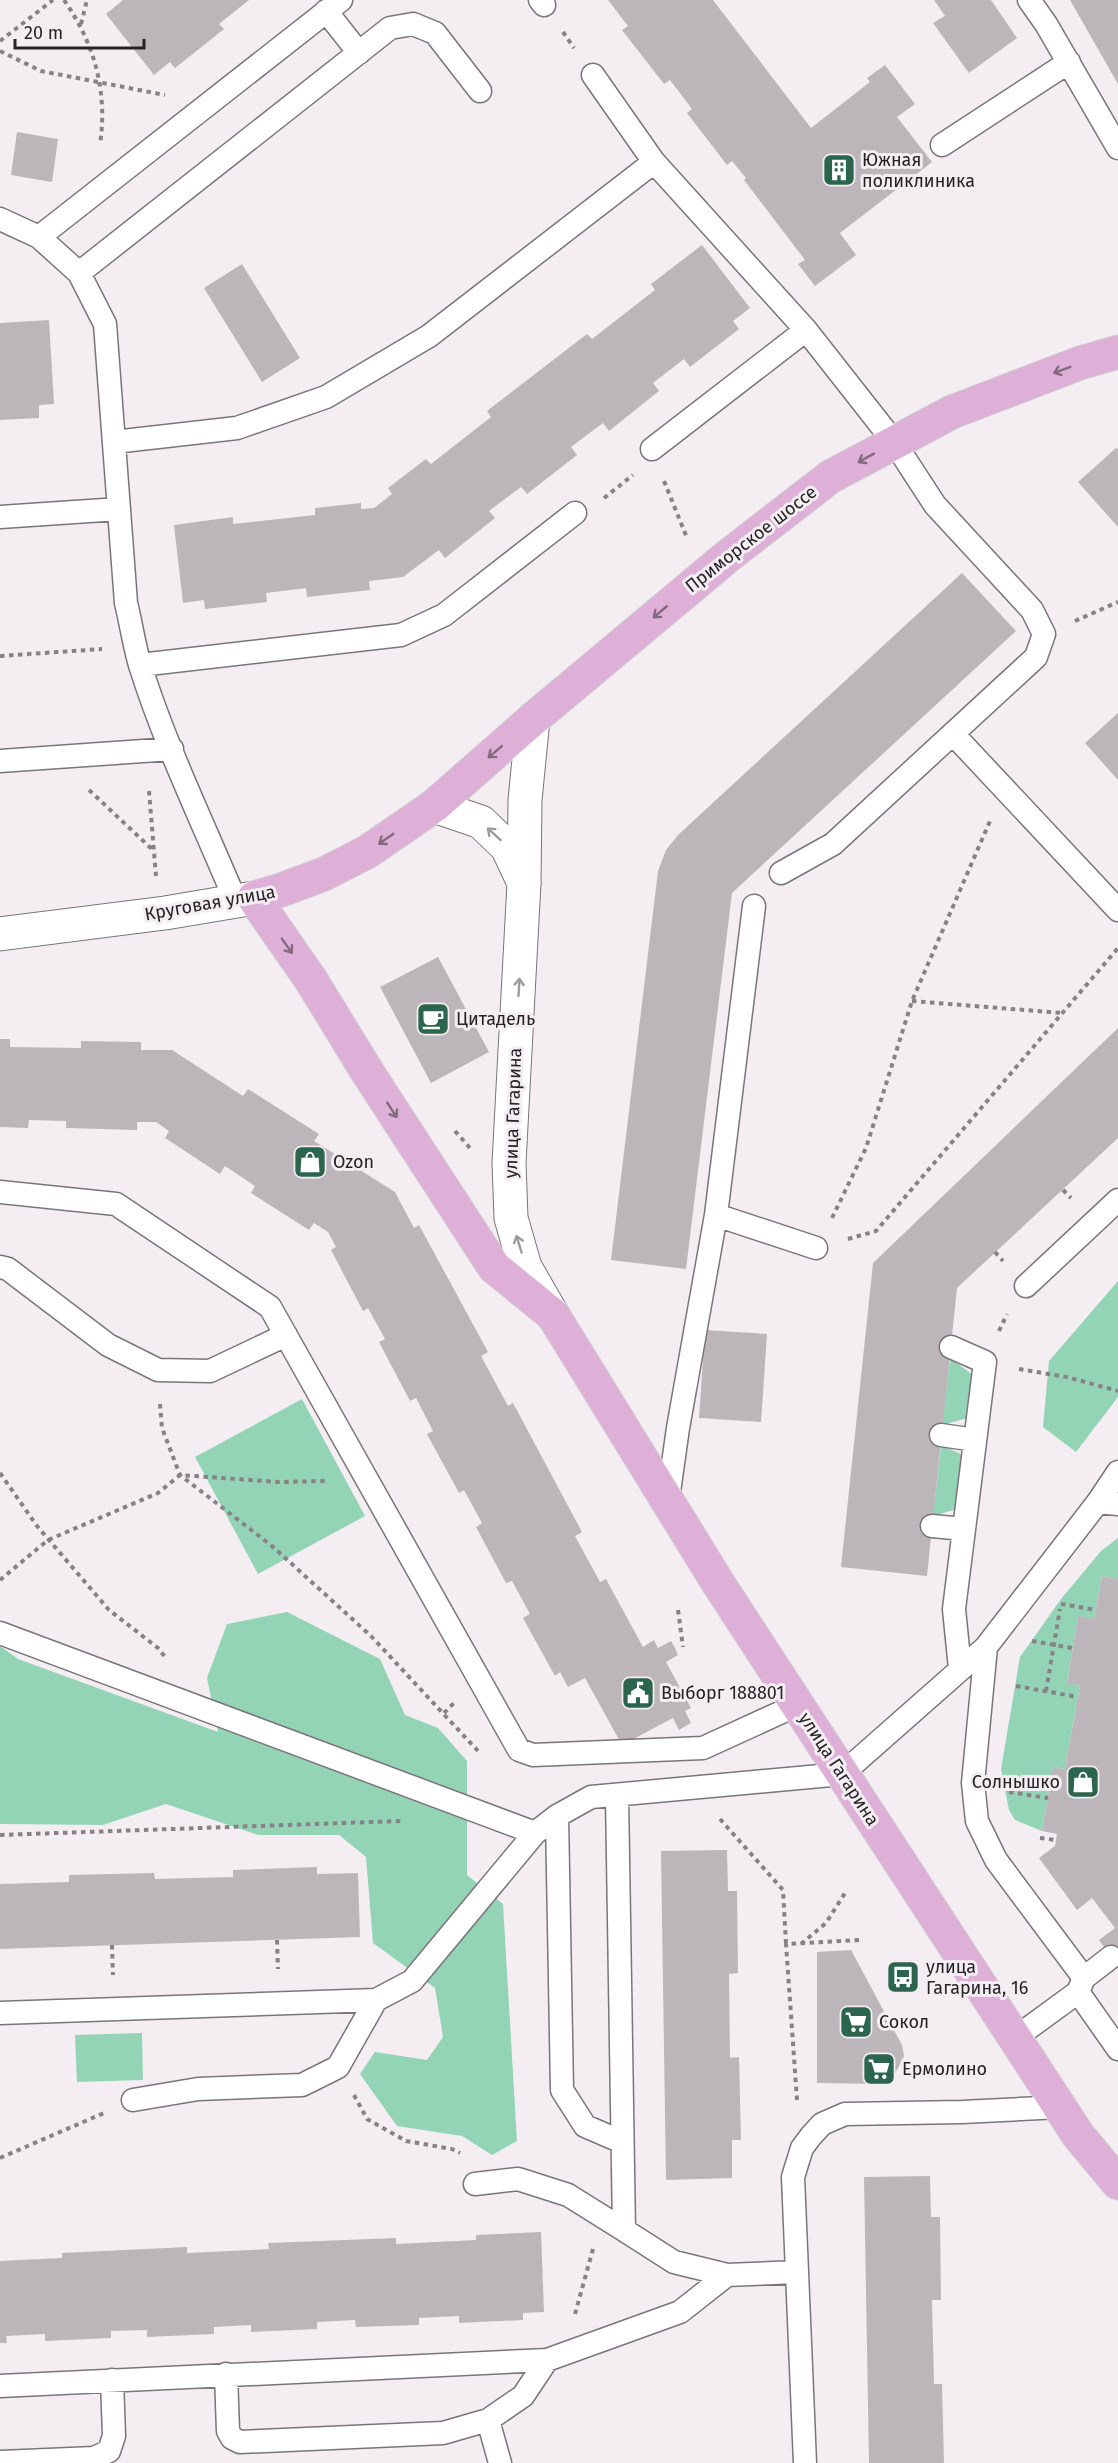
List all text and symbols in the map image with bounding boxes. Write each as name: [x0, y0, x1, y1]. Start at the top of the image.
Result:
scale bar: [15, 12, 144, 50]
text: 20 m: [24, 22, 63, 44]
place label: Южная поликлиника: [862, 149, 975, 192]
building icon: Южная поликлиника: [821, 152, 857, 188]
one-way arrow: [1054, 365, 1072, 376]
one-way arrow: [858, 452, 875, 464]
street label: Приморское шоссе: [681, 481, 821, 597]
one-way arrow: [652, 606, 668, 619]
one-way arrow: [488, 745, 503, 759]
one-way arrow: [487, 828, 502, 842]
one-way arrow: [378, 833, 394, 845]
street label: Круговая улица: [143, 881, 277, 925]
one-way arrow: [281, 937, 293, 954]
one-way arrow: [513, 978, 524, 998]
cafe icon: Цитадель: [415, 1001, 451, 1037]
place label: Цитадель: [456, 1008, 535, 1030]
street label: улица Гагарина: [500, 1047, 526, 1179]
one-way arrow: [386, 1101, 398, 1118]
shop icon: Ozon: [292, 1144, 328, 1180]
place label: Ozon: [333, 1151, 374, 1173]
one-way arrow: [513, 1235, 524, 1254]
public building icon: Выборг 188801: [620, 1675, 656, 1711]
place label: Выборг 188801: [661, 1682, 784, 1704]
street label: улица Гагарина: [794, 1708, 884, 1830]
shop icon: Солнышко: [1065, 1764, 1101, 1800]
place label: Солнышко: [972, 1771, 1060, 1793]
place label: улица Гагарина, 16: [926, 1956, 1028, 1999]
bus stop icon: улица Гагарина, 16: [885, 1959, 921, 1995]
supermarket icon: Сокол: [838, 2004, 874, 2040]
place label: Сокол: [879, 2011, 929, 2033]
supermarket icon: Ермолино: [861, 2051, 897, 2087]
place label: Ермолино: [902, 2058, 987, 2080]

